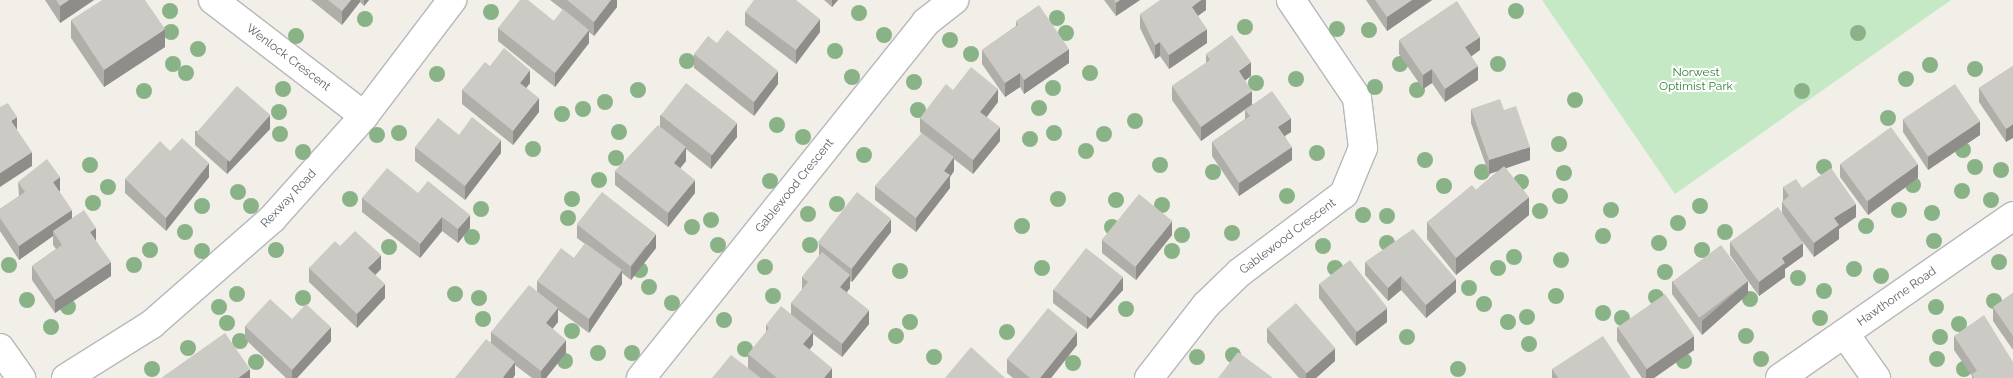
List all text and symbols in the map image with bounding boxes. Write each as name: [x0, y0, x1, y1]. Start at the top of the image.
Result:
street label: Wenlock Crescent: [243, 22, 333, 94]
park label: Norwest Optimist Park: [1659, 66, 1733, 94]
street label: Gablewood Crescent: [753, 136, 837, 236]
street label: Rexway Road: [258, 167, 320, 231]
street label: Gablewood Crescent: [1237, 196, 1339, 278]
street label: Hawthorne Road: [1855, 264, 1939, 330]

